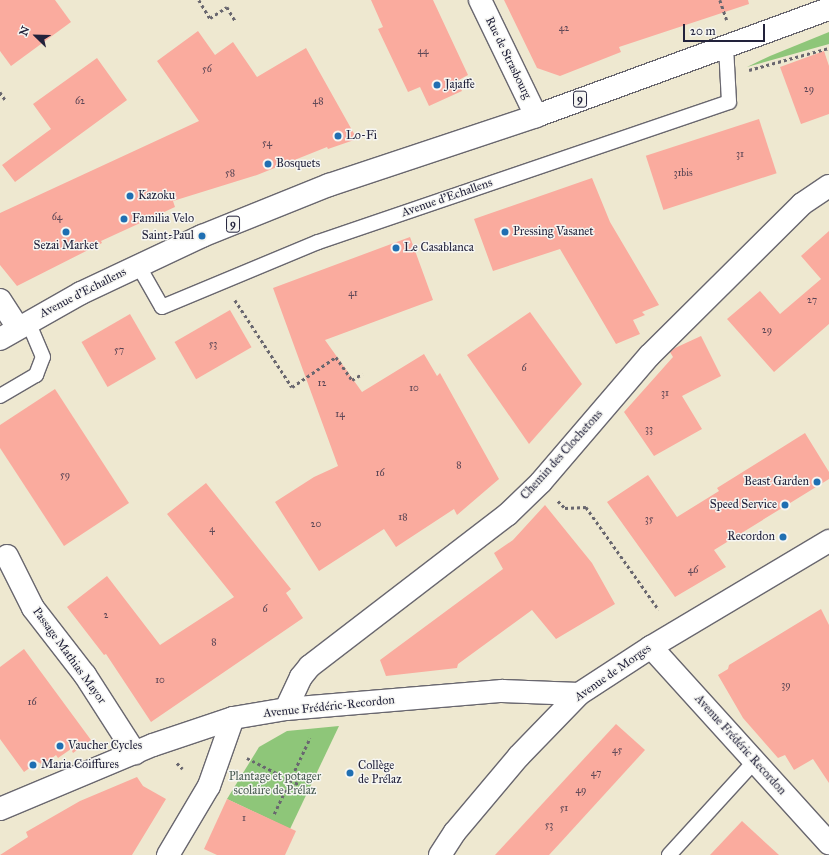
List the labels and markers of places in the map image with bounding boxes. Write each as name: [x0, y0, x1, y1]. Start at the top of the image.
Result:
place label: Jajaffe: [445, 78, 475, 92]
marker: Jajaffe: [432, 80, 442, 90]
place label: Lo-Fi: [346, 129, 377, 143]
marker: Lo-Fi: [333, 131, 343, 141]
place label: Bosquets: [276, 157, 320, 171]
marker: Bosquets: [263, 159, 273, 169]
place label: Kazoku: [138, 189, 175, 203]
marker: Kazoku: [125, 191, 135, 201]
place label: Familia Velo: [132, 212, 194, 226]
marker: Familia Velo: [119, 214, 129, 224]
place label: Pressing Vasanet: [513, 225, 594, 239]
marker: Sezai Market: [61, 227, 71, 237]
marker: Pressing Vasanet: [500, 227, 510, 237]
place label: Saint-Paul: [142, 229, 194, 243]
marker: Saint-Paul: [197, 231, 207, 241]
place label: Sezai Market: [34, 239, 98, 253]
place label: Le Casablanca: [404, 241, 474, 255]
marker: Le Casablanca: [391, 243, 401, 253]
place label: Beast Garden: [744, 475, 809, 489]
marker: Beast Garden: [812, 477, 822, 487]
place label: Speed Service: [710, 498, 777, 512]
marker: Speed Service: [780, 500, 790, 510]
place label: Recordon: [727, 530, 775, 544]
marker: Recordon: [778, 532, 788, 542]
place label: Vaucher Cycles: [68, 739, 142, 753]
marker: Vaucher Cycles: [55, 741, 65, 751]
place label: Maria Coiffures: [41, 758, 119, 772]
place label: Collège de Prélaz: [358, 759, 402, 787]
marker: Maria Coiffures: [28, 760, 38, 770]
marker: Collège de Prélaz: [345, 768, 355, 778]

